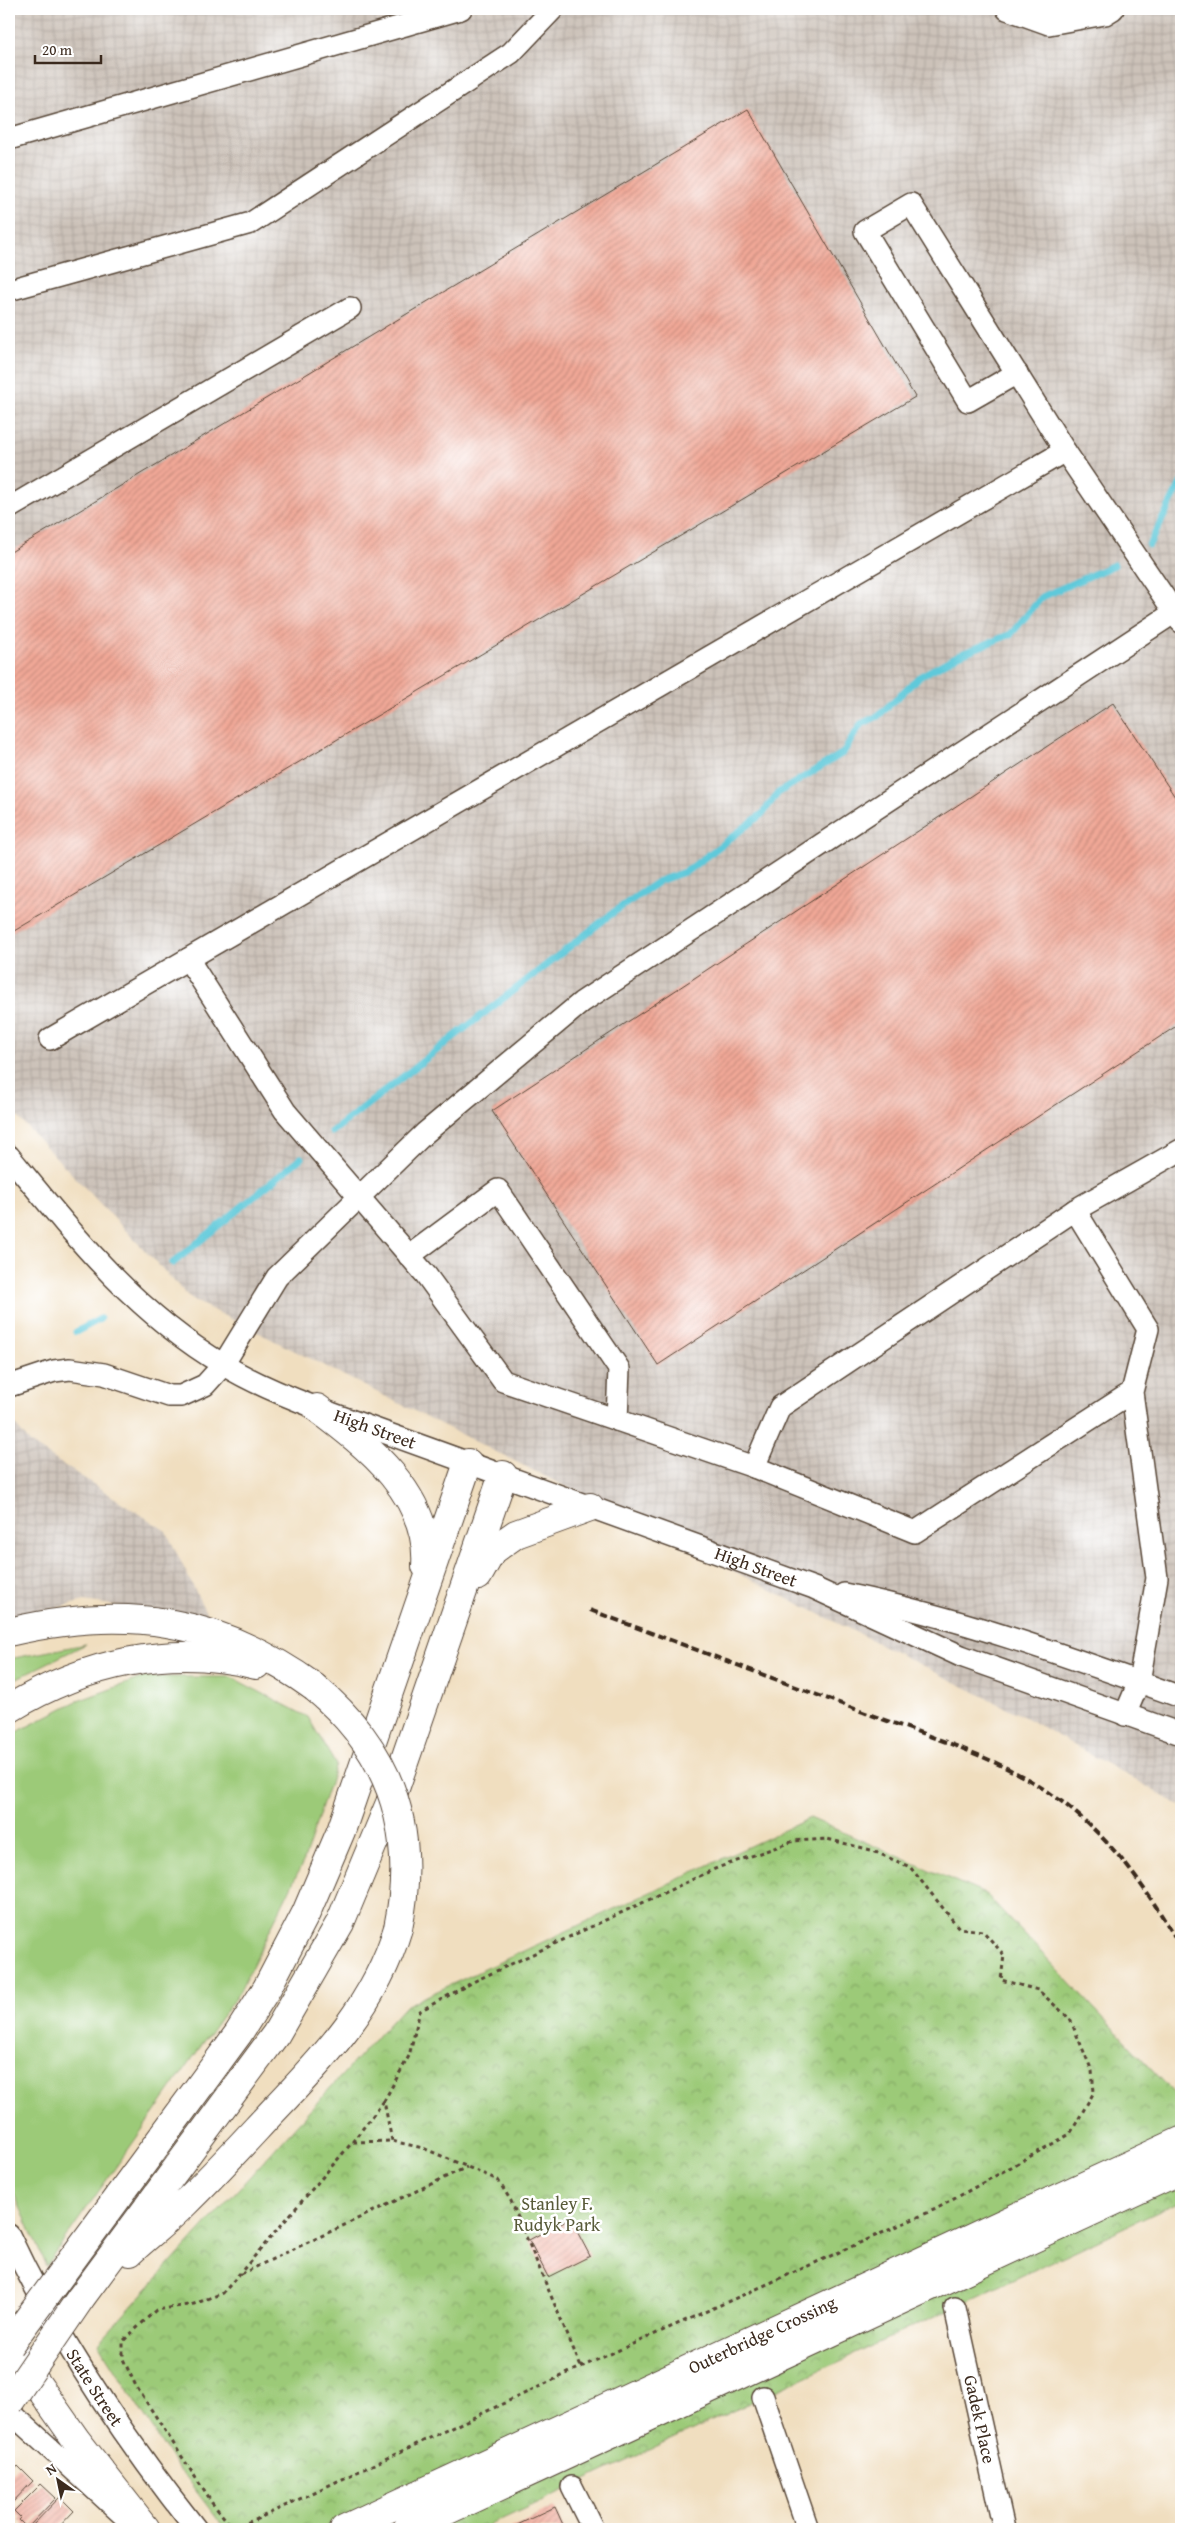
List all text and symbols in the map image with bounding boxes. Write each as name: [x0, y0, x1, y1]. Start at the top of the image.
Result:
scale bar: [35, 32, 101, 64]
text: 20 m: [42, 39, 73, 60]
street label: High Street: [330, 1401, 421, 1456]
street label: High Street: [711, 1539, 802, 1594]
park label: Stanley F. Rudyk Park: [514, 2190, 601, 2238]
street label: Outerbridge Crossing: [684, 2289, 840, 2381]
street label: State Street: [60, 2343, 130, 2432]
street label: Gadek Place: [957, 2372, 1003, 2466]
north arrow: [32, 2456, 82, 2506]
text: N: [42, 2458, 61, 2480]

